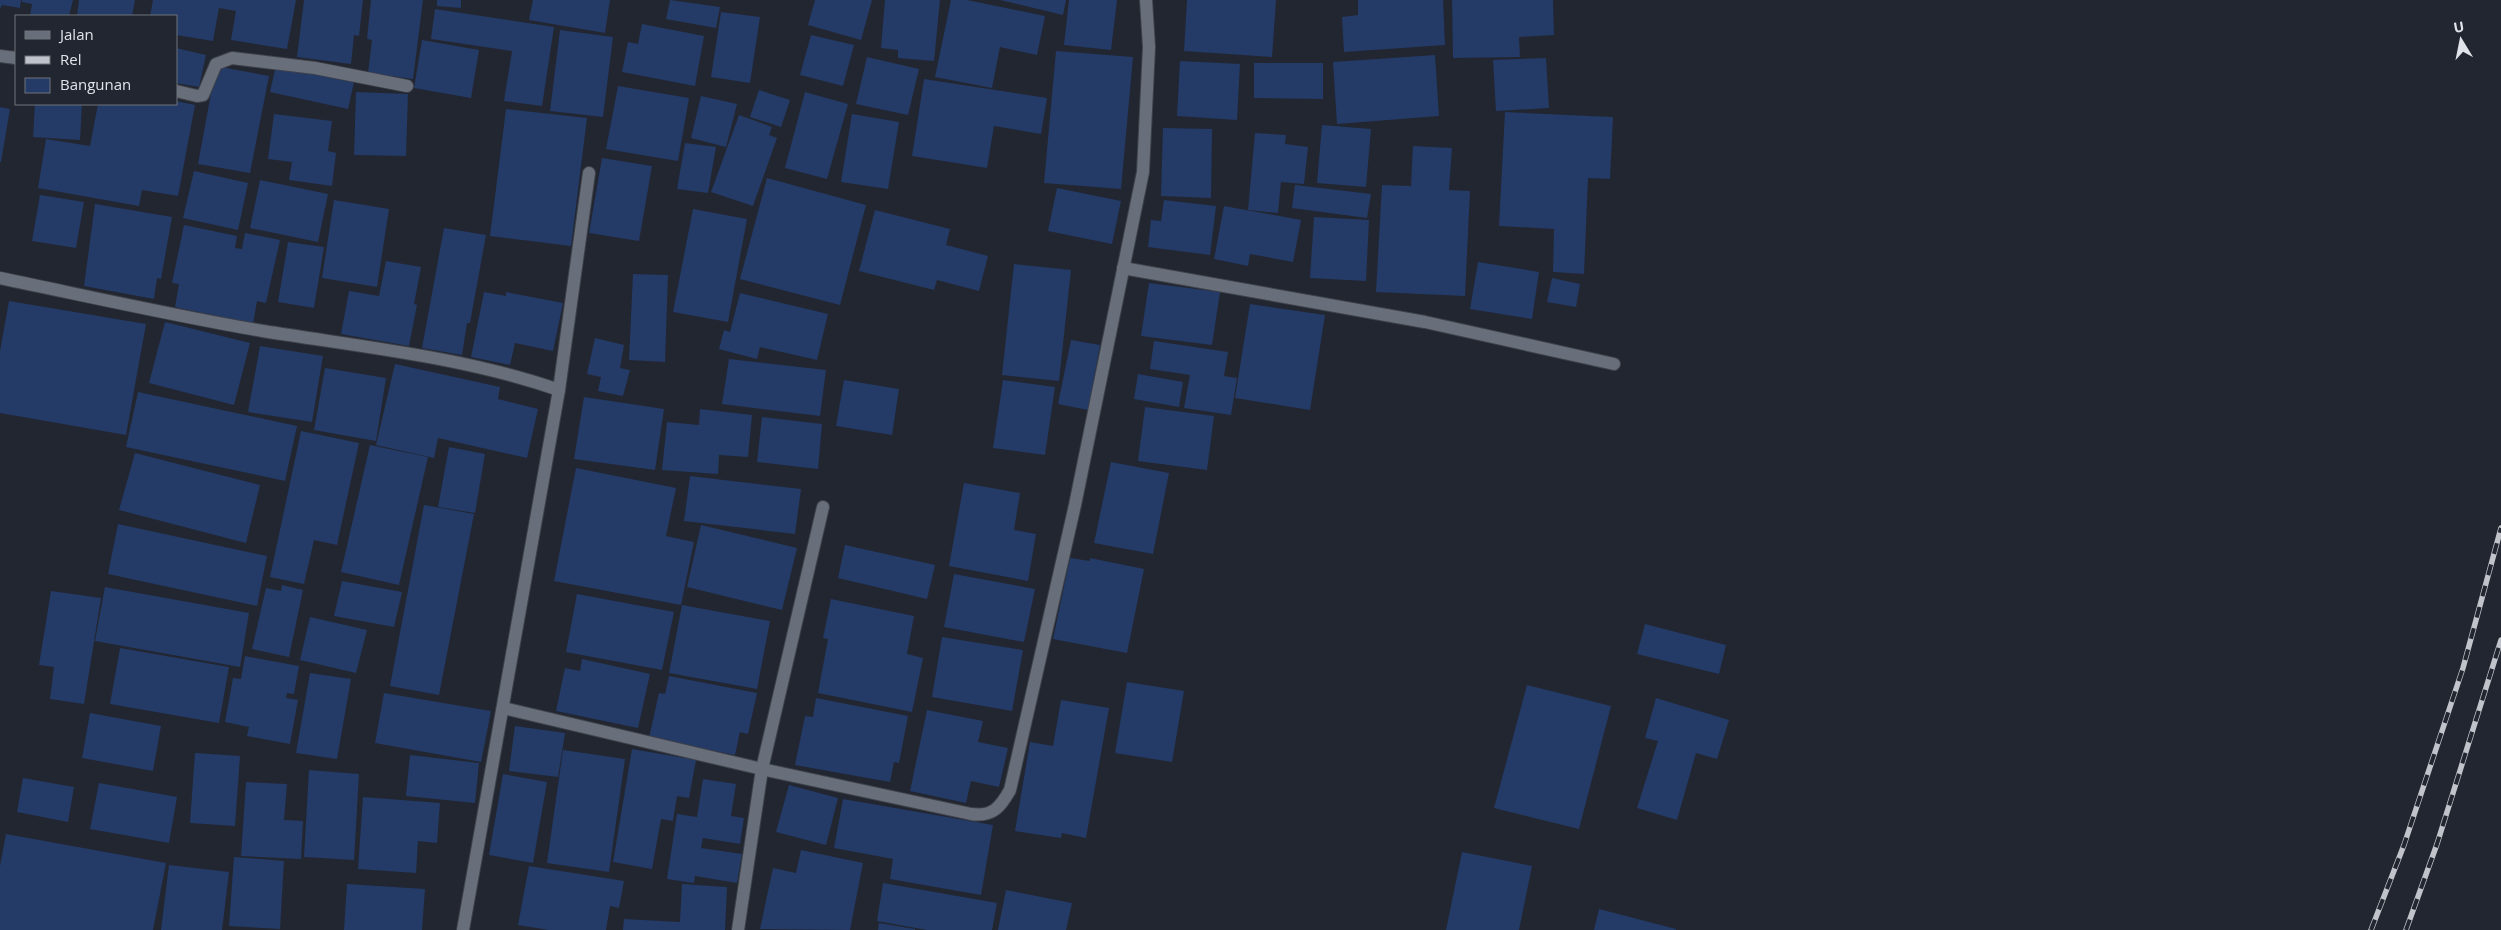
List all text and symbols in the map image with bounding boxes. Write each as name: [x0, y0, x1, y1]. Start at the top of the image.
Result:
legend: [15, 15, 178, 105]
north arrow: [2436, 15, 2486, 65]
text: U: [2452, 16, 2466, 37]
text: Jalan: [58, 24, 94, 44]
text: Rel: [60, 49, 81, 69]
text: Bangunan: [60, 74, 131, 94]

